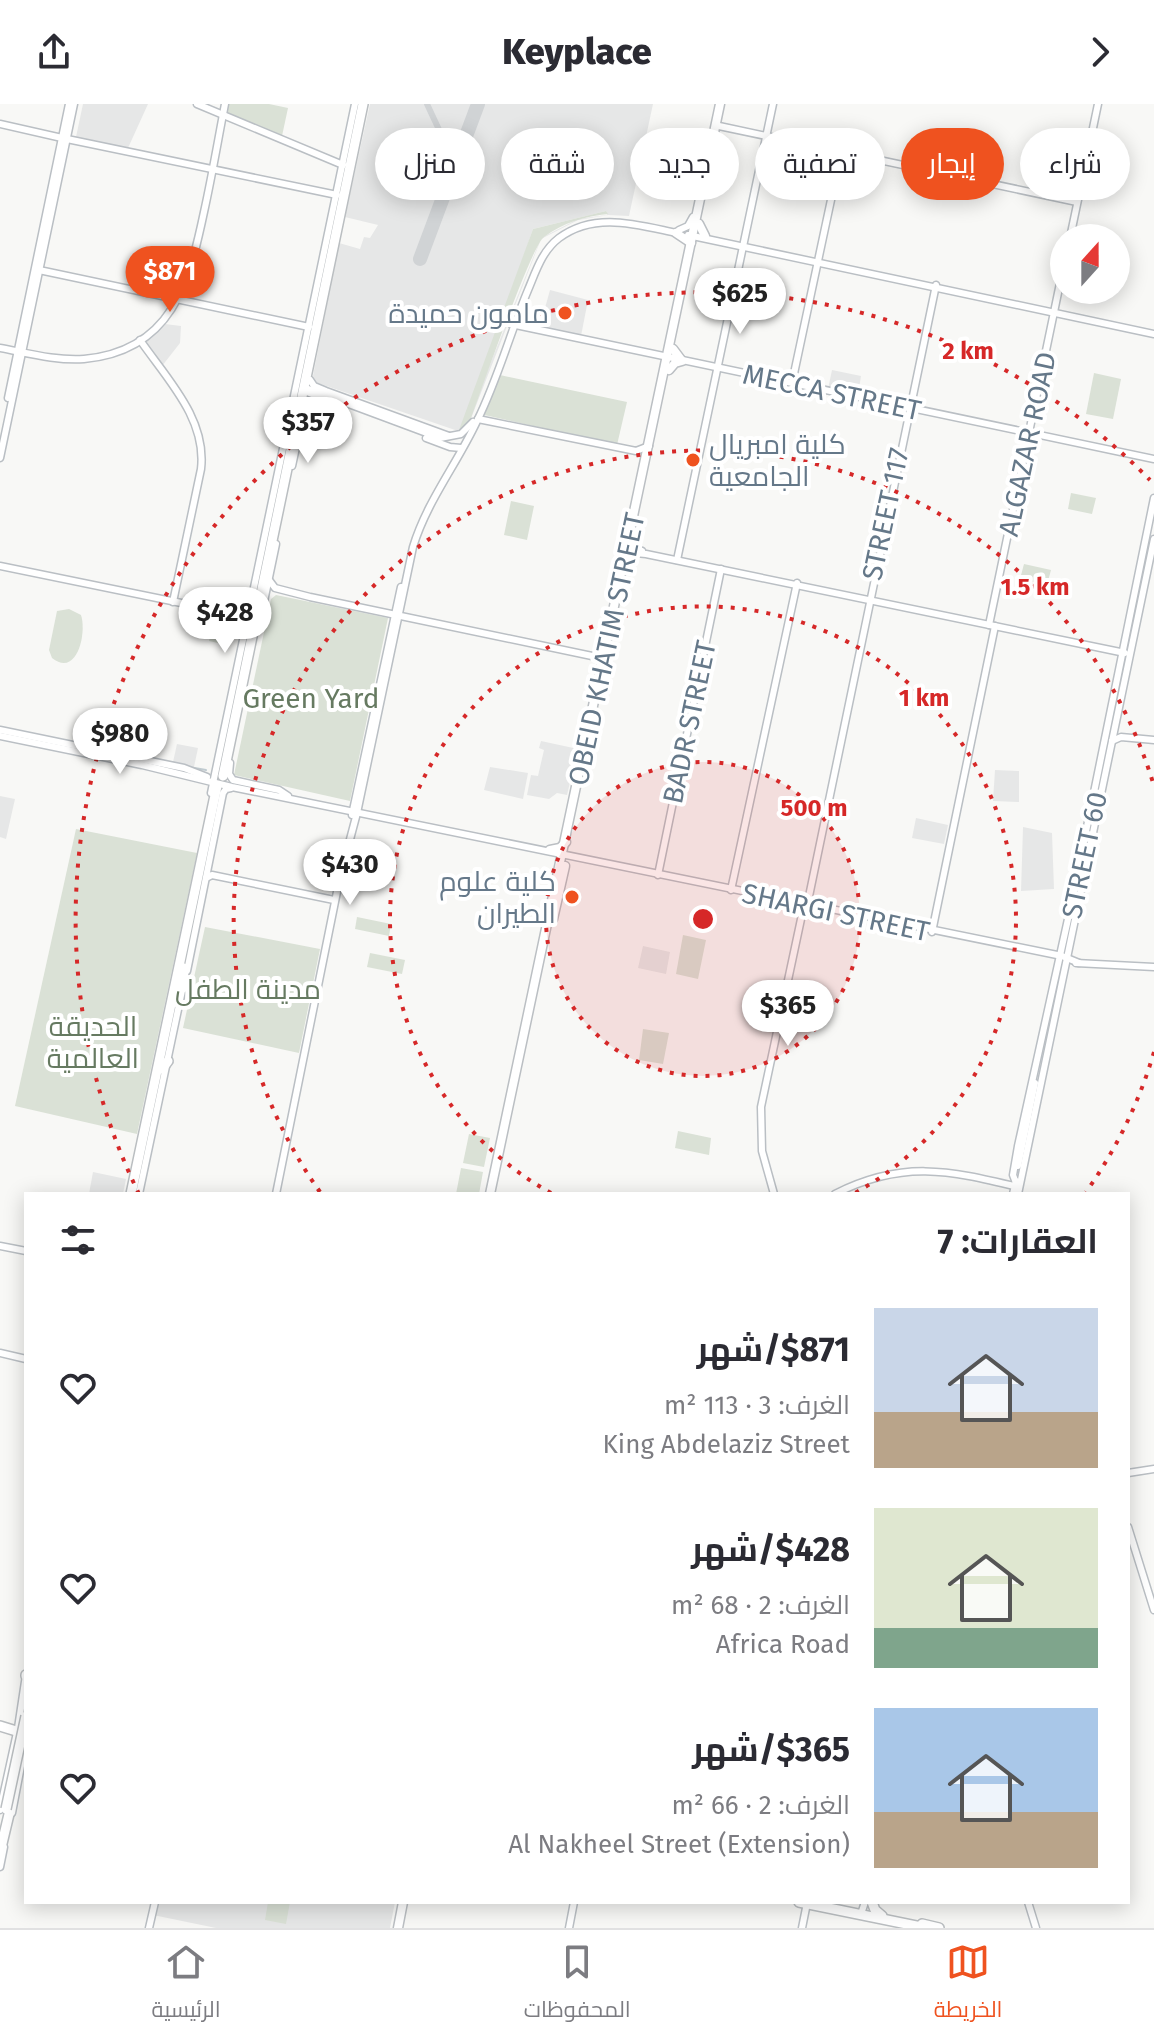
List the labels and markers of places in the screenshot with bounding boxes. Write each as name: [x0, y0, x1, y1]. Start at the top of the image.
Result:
pin: $871: [123, 246, 217, 314]
pin: $625: [693, 268, 787, 336]
place label: مامون حميدة: [389, 297, 549, 330]
marker: مامون حميدة: [556, 304, 574, 322]
pin: $357: [261, 397, 355, 465]
place label: كلية امبريال الجامعية: [709, 428, 846, 493]
marker: كلية امبريال الجامعية: [684, 451, 702, 469]
pin: $428: [178, 587, 272, 655]
pin: $980: [73, 708, 167, 776]
pin: $430: [303, 839, 397, 907]
place label: كلية علوم الطيران: [439, 865, 556, 930]
marker: كلية علوم الطيران: [563, 888, 581, 906]
centre of rings: [689, 905, 717, 933]
pin: $365: [741, 980, 835, 1048]

